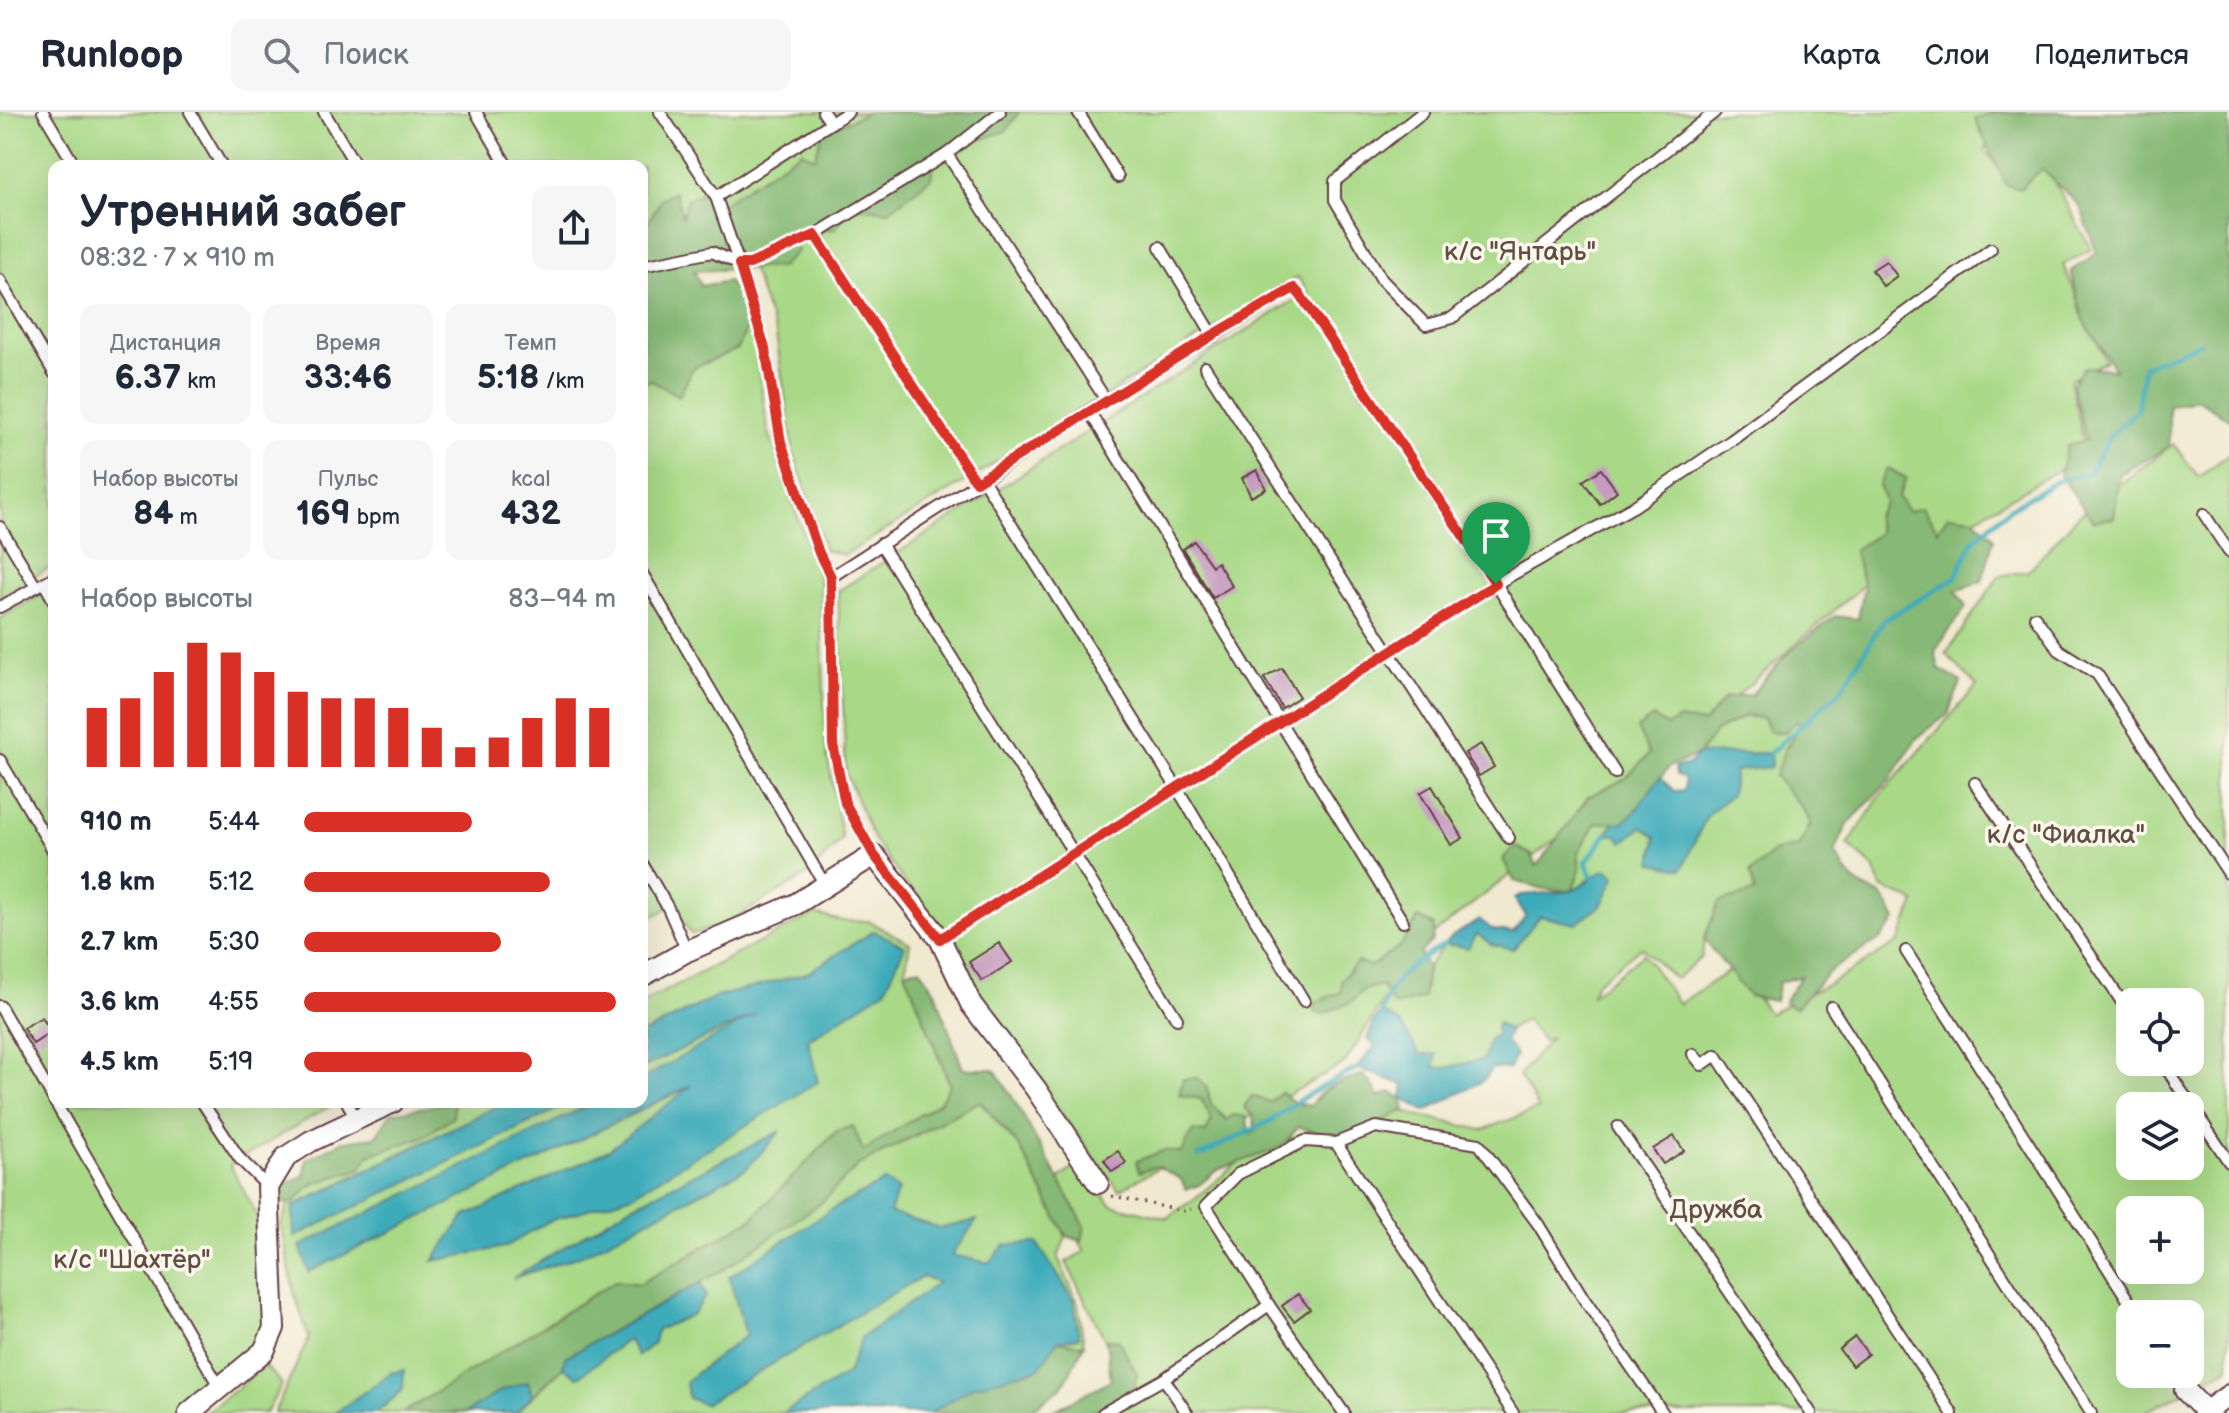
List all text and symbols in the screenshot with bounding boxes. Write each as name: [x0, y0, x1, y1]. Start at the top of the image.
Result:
search box: [231, 19, 791, 91]
text: Runloop: [40, 33, 183, 78]
icon: search: [259, 33, 303, 77]
text: Поиск: [323, 37, 409, 73]
text: Карта: [1802, 39, 1881, 72]
text: Слои: [1925, 39, 1990, 72]
text: Поделиться: [2034, 39, 2189, 72]
text: Утренний забег: [80, 186, 406, 239]
button: share: [532, 186, 616, 270]
park label: к/с "Янтарь": [1444, 237, 1596, 268]
text: 08:32 · 7 × 910 m: [80, 243, 275, 274]
text: Дистанция: [110, 330, 221, 357]
text: Время: [315, 330, 381, 357]
text: Темп: [505, 330, 557, 357]
text: 6.37: [115, 357, 181, 398]
text: 33:46: [304, 357, 392, 398]
text: 5:18: [477, 357, 540, 398]
text: km: [181, 368, 216, 395]
text: /km: [540, 368, 584, 395]
text: Набор высоты: [92, 466, 239, 493]
text: Пульс: [318, 466, 378, 493]
text: kcal: [511, 466, 550, 493]
text: 84: [133, 493, 173, 534]
text: 169: [296, 493, 351, 534]
text: 432: [501, 493, 561, 534]
pin: [1462, 502, 1530, 584]
text: m: [173, 504, 198, 531]
text: bpm: [351, 504, 400, 531]
icon: arrive: [1474, 514, 1518, 558]
text: Набор высоты: [80, 584, 253, 615]
text: 83–94 m: [508, 584, 616, 615]
text: 910 m: [80, 807, 152, 838]
text: 5:44: [208, 807, 260, 838]
park label: к/с "Фиалка": [1987, 820, 2145, 851]
text: 1.8 km: [80, 867, 155, 898]
text: 5:12: [208, 867, 254, 898]
text: 2.7 km: [80, 927, 158, 958]
text: 5:30: [208, 927, 259, 958]
text: 3.6 km: [80, 987, 159, 1018]
text: 4:55: [208, 987, 259, 1018]
map controls: [2116, 988, 2204, 1388]
button: locate: [2116, 988, 2204, 1076]
text: 4.5 km: [80, 1047, 159, 1078]
text: 5:19: [208, 1047, 253, 1078]
button: layers: [2116, 1092, 2204, 1180]
park label: Дружба: [1670, 1195, 1762, 1226]
button: +: [2116, 1196, 2204, 1284]
park label: к/с "Шахтёр": [53, 1245, 211, 1276]
button: −: [2116, 1300, 2204, 1388]

